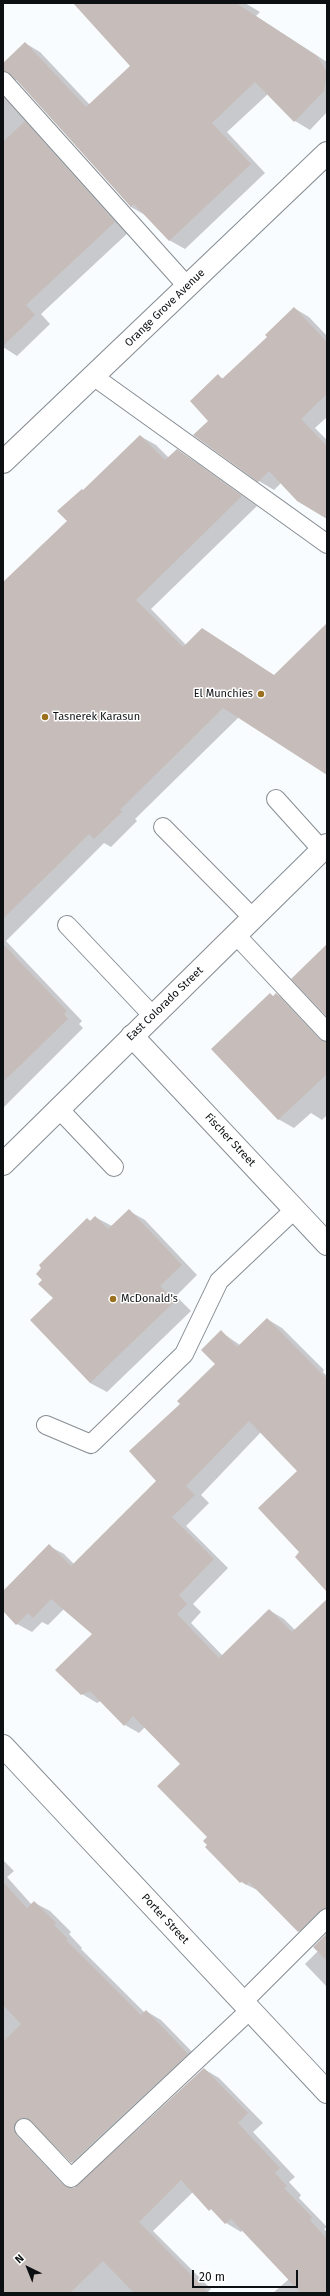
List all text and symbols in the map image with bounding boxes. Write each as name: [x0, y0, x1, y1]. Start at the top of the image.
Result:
street label: Orange Grove Avenue: [122, 266, 208, 350]
place label: El Munchies: [194, 687, 253, 701]
marker: El Munchies: [256, 689, 266, 699]
place label: Tasnerek Karasun: [53, 710, 140, 724]
marker: Tasnerek Karasun: [40, 712, 50, 722]
street label: East Colorado Street: [124, 964, 206, 1044]
street label: Fischer Street: [202, 1111, 258, 1169]
place label: McDonald's: [121, 1292, 178, 1306]
marker: McDonald's: [108, 1294, 118, 1304]
street label: Porter Street: [139, 1891, 191, 1947]
north arrow: [8, 2248, 48, 2288]
text: N: [12, 2252, 27, 2266]
scale bar: [194, 2262, 300, 2288]
text: 20 m: [199, 2270, 225, 2284]

